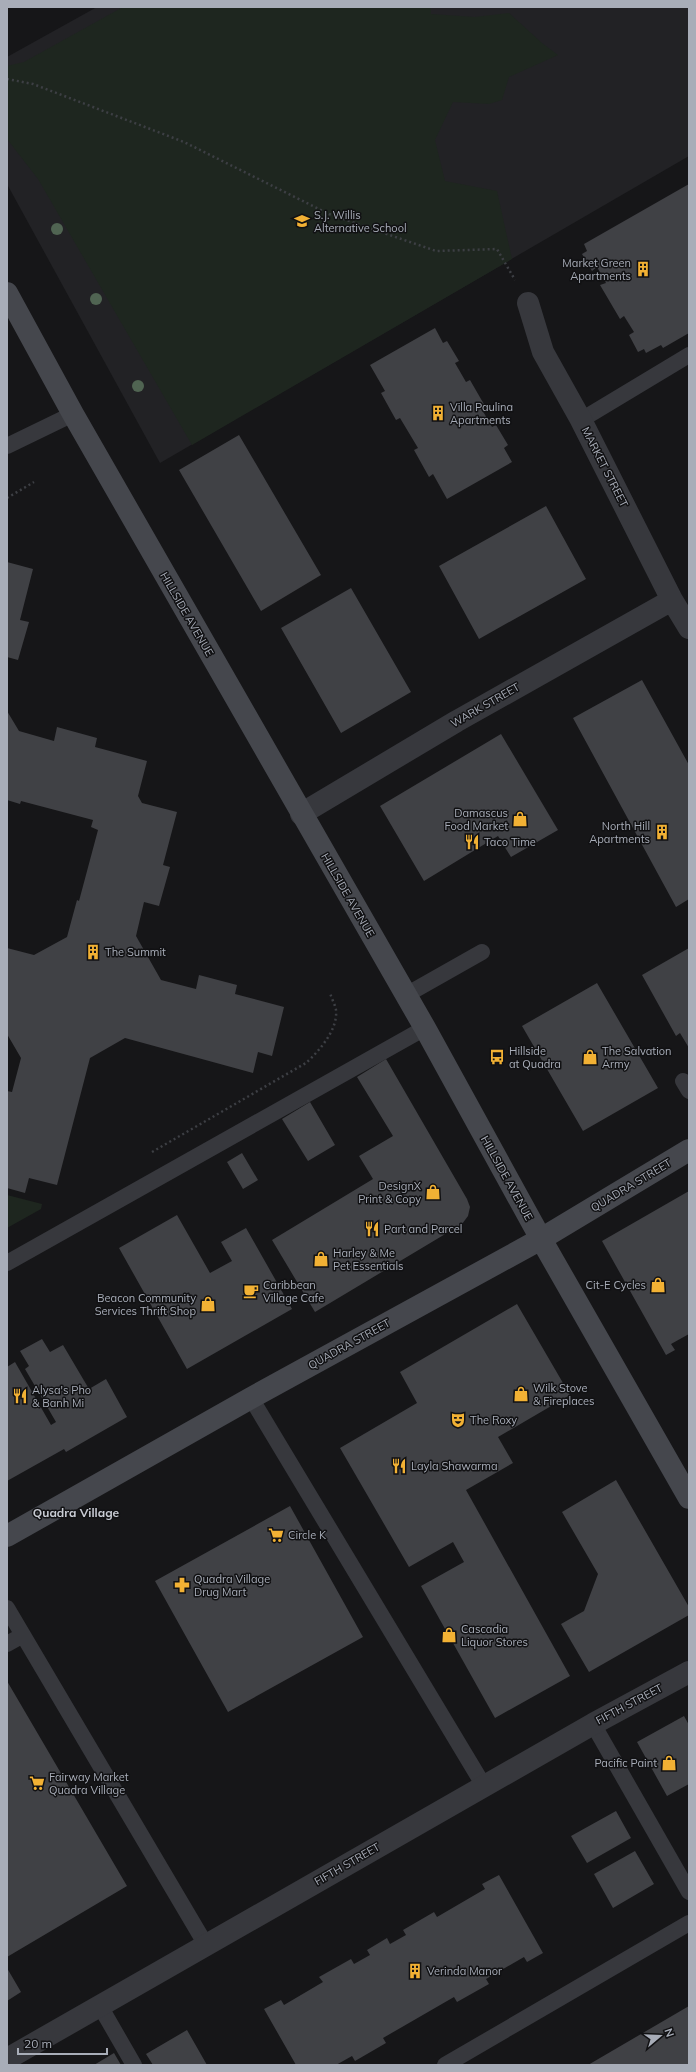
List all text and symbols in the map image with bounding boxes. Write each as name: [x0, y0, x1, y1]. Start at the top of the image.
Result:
place label: S.J. Willis Alternative School: [314, 208, 407, 235]
school or university icon: S.J. Willis Alternative School: [293, 212, 311, 230]
place label: Market Green Apartments: [562, 256, 631, 283]
building icon: Market Green Apartments: [634, 260, 652, 278]
place label: Villa Paulina Apartments: [450, 400, 513, 427]
building icon: Villa Paulina Apartments: [429, 404, 447, 422]
street label: MARKET STREET: [579, 424, 631, 510]
street label: HILLSIDE AVENUE: [157, 569, 217, 659]
street label: WARK STREET: [448, 679, 522, 730]
place label: Damascus Food Market: [445, 806, 508, 833]
shop icon: Damascus Food Market: [511, 810, 529, 828]
place label: North Hill Apartments: [589, 819, 650, 846]
building icon: North Hill Apartments: [653, 823, 671, 841]
restaurant icon: Taco Time: [463, 833, 481, 851]
place label: Taco Time: [484, 835, 536, 849]
street label: HILLSIDE AVENUE: [318, 850, 378, 940]
building icon: The Summit: [84, 943, 102, 961]
place label: The Summit: [105, 945, 166, 959]
place label: Hillside at Quadra: [509, 1044, 561, 1071]
place label: The Salvation Army: [602, 1044, 672, 1071]
bus stop icon: Hillside at Quadra: [488, 1048, 506, 1066]
shop icon: The Salvation Army: [581, 1048, 599, 1066]
street label: HILLSIDE AVENUE: [478, 1133, 536, 1223]
street label: QUADRA STREET: [588, 1155, 674, 1215]
place label: DesignX Print & Copy: [358, 1179, 422, 1206]
shop icon: DesignX Print & Copy: [424, 1183, 442, 1201]
restaurant icon: Part and Parcel: [363, 1220, 381, 1238]
place label: Part and Parcel: [384, 1222, 462, 1236]
place label: Harley & Me Pet Essentials: [333, 1246, 403, 1273]
shop icon: Harley & Me Pet Essentials: [312, 1250, 330, 1268]
shop icon: Cit-E Cycles: [649, 1276, 667, 1294]
place label: Caribbean Village Cafe: [263, 1278, 324, 1305]
place label: Cit-E Cycles: [586, 1278, 646, 1292]
cafe icon: Caribbean Village Cafe: [242, 1282, 260, 1300]
place label: Beacon Community Services Thrift Shop: [95, 1291, 196, 1318]
shop icon: Beacon Community Services Thrift Shop: [199, 1295, 217, 1313]
street label: QUADRA STREET: [306, 1316, 393, 1372]
place label: Wilk Stove & Fireplaces: [533, 1381, 595, 1408]
place label: Alysa's Pho & Banh Mi: [32, 1383, 91, 1410]
shop icon: Wilk Stove & Fireplaces: [512, 1385, 530, 1403]
restaurant icon: Alysa's Pho & Banh Mi: [11, 1387, 29, 1405]
theatre icon: The Roxy: [449, 1411, 467, 1429]
place label: The Roxy: [470, 1413, 517, 1427]
restaurant icon: Layla Shawarma: [390, 1457, 408, 1475]
place label: Layla Shawarma: [411, 1459, 498, 1473]
district label: Quadra Village: [33, 1505, 120, 1520]
supermarket icon: Circle K: [267, 1526, 285, 1544]
place label: Circle K: [288, 1528, 327, 1542]
place label: Quadra Village Drug Mart: [194, 1572, 270, 1599]
pharmacy icon: Quadra Village Drug Mart: [173, 1576, 191, 1594]
place label: Cascadia Liquor Stores: [461, 1622, 528, 1649]
shop icon: Cascadia Liquor Stores: [440, 1626, 458, 1644]
street label: FIFTH STREET: [593, 1680, 665, 1727]
shop icon: Pacific Paint: [660, 1754, 678, 1772]
place label: Pacific Paint: [594, 1756, 657, 1770]
place label: Fairway Market Quadra Village: [49, 1770, 129, 1797]
supermarket icon: Fairway Market Quadra Village: [28, 1774, 46, 1792]
street label: FIFTH STREET: [312, 1839, 383, 1888]
building icon: Verinda Manor: [406, 1962, 424, 1980]
place label: Verinda Manor: [427, 1964, 502, 1978]
north arrow: [640, 2016, 680, 2056]
text: N: [661, 2027, 677, 2039]
scale bar: [18, 2030, 107, 2056]
text: 20 m: [24, 2036, 52, 2051]

